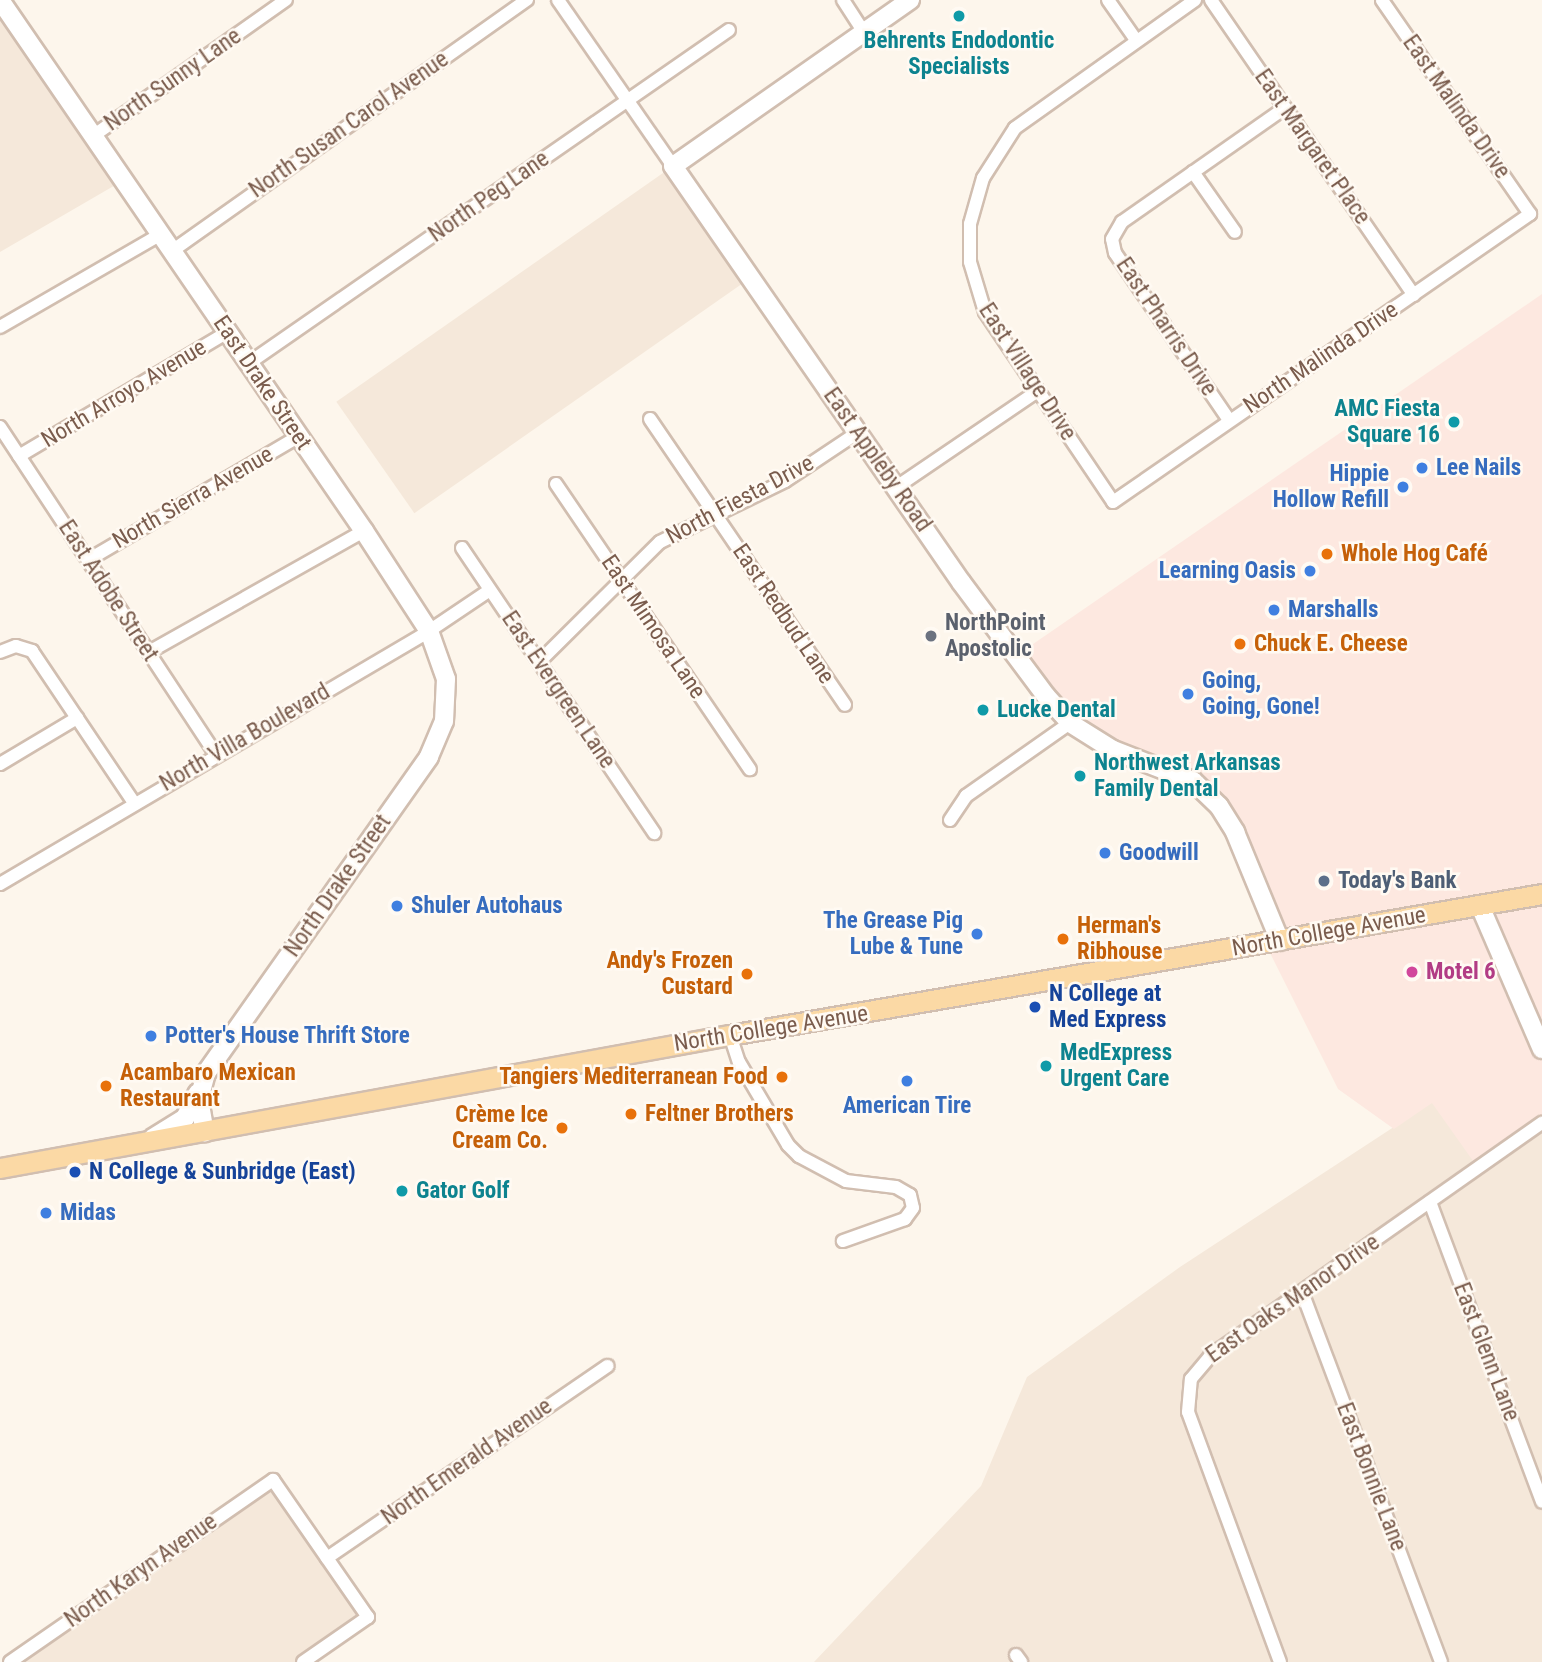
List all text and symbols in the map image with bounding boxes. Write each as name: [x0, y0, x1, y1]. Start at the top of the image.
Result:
marker: Behrents Endodontic Specialists: [951, 8, 967, 24]
street label: North Sunny Lane: [99, 23, 247, 137]
place label: Behrents Endodontic Specialists: [864, 27, 1054, 81]
street label: East Malinda Drive: [1396, 30, 1516, 184]
street label: North Susan Carol Avenue: [244, 46, 454, 204]
street label: East Margaret Place: [1248, 64, 1376, 230]
street label: North Peg Lane: [424, 145, 554, 249]
street label: East Pharris Drive: [1110, 253, 1222, 401]
street label: North Malinda Drive: [1239, 296, 1403, 420]
street label: East Village Drive: [972, 298, 1082, 446]
street label: East Drake Street: [207, 311, 317, 455]
street label: North Arroyo Avenue: [37, 334, 211, 454]
street label: East Appleby Road: [817, 383, 937, 537]
place label: AMC Fiesta Square 16: [1334, 395, 1440, 449]
marker: AMC Fiesta Square 16: [1446, 414, 1462, 430]
street label: North Sierra Avenue: [108, 441, 278, 555]
street label: North Fiesta Drive: [661, 450, 819, 550]
place label: Lee Nails: [1436, 454, 1521, 482]
place label: Hippie Hollow Refill: [1273, 460, 1389, 514]
marker: Lee Nails: [1414, 460, 1430, 476]
marker: Hippie Hollow Refill: [1395, 479, 1411, 495]
street label: East Adobe Street: [52, 515, 164, 667]
street label: East Redbud Lane: [726, 539, 840, 689]
place label: Whole Hog Café: [1341, 540, 1488, 568]
marker: Whole Hog Café: [1319, 546, 1335, 562]
street label: East Mimosa Lane: [595, 550, 711, 704]
place label: Learning Oasis: [1159, 557, 1296, 585]
marker: Learning Oasis: [1302, 563, 1318, 579]
place label: Marshalls: [1288, 596, 1379, 624]
marker: Marshalls: [1266, 602, 1282, 618]
street label: East Evergreen Lane: [495, 606, 621, 774]
place label: NorthPoint Apostolic: [945, 609, 1046, 663]
marker: NorthPoint Apostolic: [923, 628, 939, 644]
place label: Chuck E. Cheese: [1254, 630, 1408, 658]
marker: Chuck E. Cheese: [1232, 636, 1248, 652]
place label: Going, Going, Gone!: [1202, 667, 1320, 721]
street label: North Villa Boulevard: [155, 678, 335, 798]
marker: Going, Going, Gone!: [1180, 686, 1196, 702]
place label: Lucke Dental: [997, 696, 1116, 724]
marker: Lucke Dental: [975, 702, 991, 718]
place label: Northwest Arkansas Family Dental: [1094, 749, 1281, 803]
marker: Northwest Arkansas Family Dental: [1072, 768, 1088, 784]
street label: North Drake Street: [279, 810, 397, 962]
place label: Goodwill: [1119, 839, 1199, 867]
marker: Goodwill: [1097, 845, 1113, 861]
place label: Today's Bank: [1338, 867, 1457, 895]
marker: Today's Bank: [1316, 873, 1332, 889]
place label: Shuler Autohaus: [411, 892, 563, 920]
marker: Shuler Autohaus: [389, 898, 405, 914]
street label: North College Avenue: [1230, 901, 1428, 963]
place label: The Grease Pig Lube & Tune: [823, 907, 963, 961]
place label: Herman's Ribhouse: [1077, 912, 1162, 966]
marker: The Grease Pig Lube & Tune: [969, 926, 985, 942]
marker: Herman's Ribhouse: [1055, 931, 1071, 947]
place label: Andy's Frozen Custard: [607, 947, 733, 1001]
place label: Motel 6: [1426, 958, 1496, 986]
marker: Motel 6: [1404, 964, 1420, 980]
marker: Andy's Frozen Custard: [739, 966, 755, 982]
place label: N College at Med Express: [1049, 980, 1167, 1034]
marker: N College at Med Express: [1027, 999, 1043, 1015]
street label: North College Avenue: [672, 1000, 870, 1058]
place label: Potter's House Thrift Store: [165, 1022, 410, 1050]
marker: Potter's House Thrift Store: [143, 1028, 159, 1044]
place label: MedExpress Urgent Care: [1060, 1039, 1172, 1093]
marker: MedExpress Urgent Care: [1038, 1058, 1054, 1074]
place label: Acambaro Mexican Restaurant: [120, 1059, 296, 1113]
place label: Tangiers Mediterranean Food: [499, 1063, 768, 1091]
marker: Tangiers Mediterranean Food: [774, 1069, 790, 1085]
marker: American Tire: [899, 1073, 915, 1089]
marker: Acambaro Mexican Restaurant: [98, 1078, 114, 1094]
place label: American Tire: [842, 1092, 972, 1120]
place label: Feltner Brothers: [645, 1100, 794, 1128]
place label: Crème Ice Cream Co.: [452, 1101, 548, 1155]
marker: Feltner Brothers: [623, 1106, 639, 1122]
marker: Crème Ice Cream Co.: [554, 1120, 570, 1136]
place label: N College & Sunbridge (East): [89, 1158, 356, 1186]
marker: N College & Sunbridge (East): [67, 1164, 83, 1180]
place label: Gator Golf: [416, 1177, 510, 1205]
marker: Gator Golf: [394, 1183, 410, 1199]
place label: Midas: [60, 1199, 116, 1227]
marker: Midas: [38, 1205, 54, 1221]
street label: East Oaks Manor Drive: [1201, 1229, 1385, 1369]
street label: East Glenn Lane: [1447, 1279, 1525, 1425]
street label: North Emerald Avenue: [376, 1393, 558, 1531]
street label: East Bonnie Lane: [1330, 1399, 1412, 1555]
street label: North Karyn Avenue: [60, 1508, 222, 1634]

